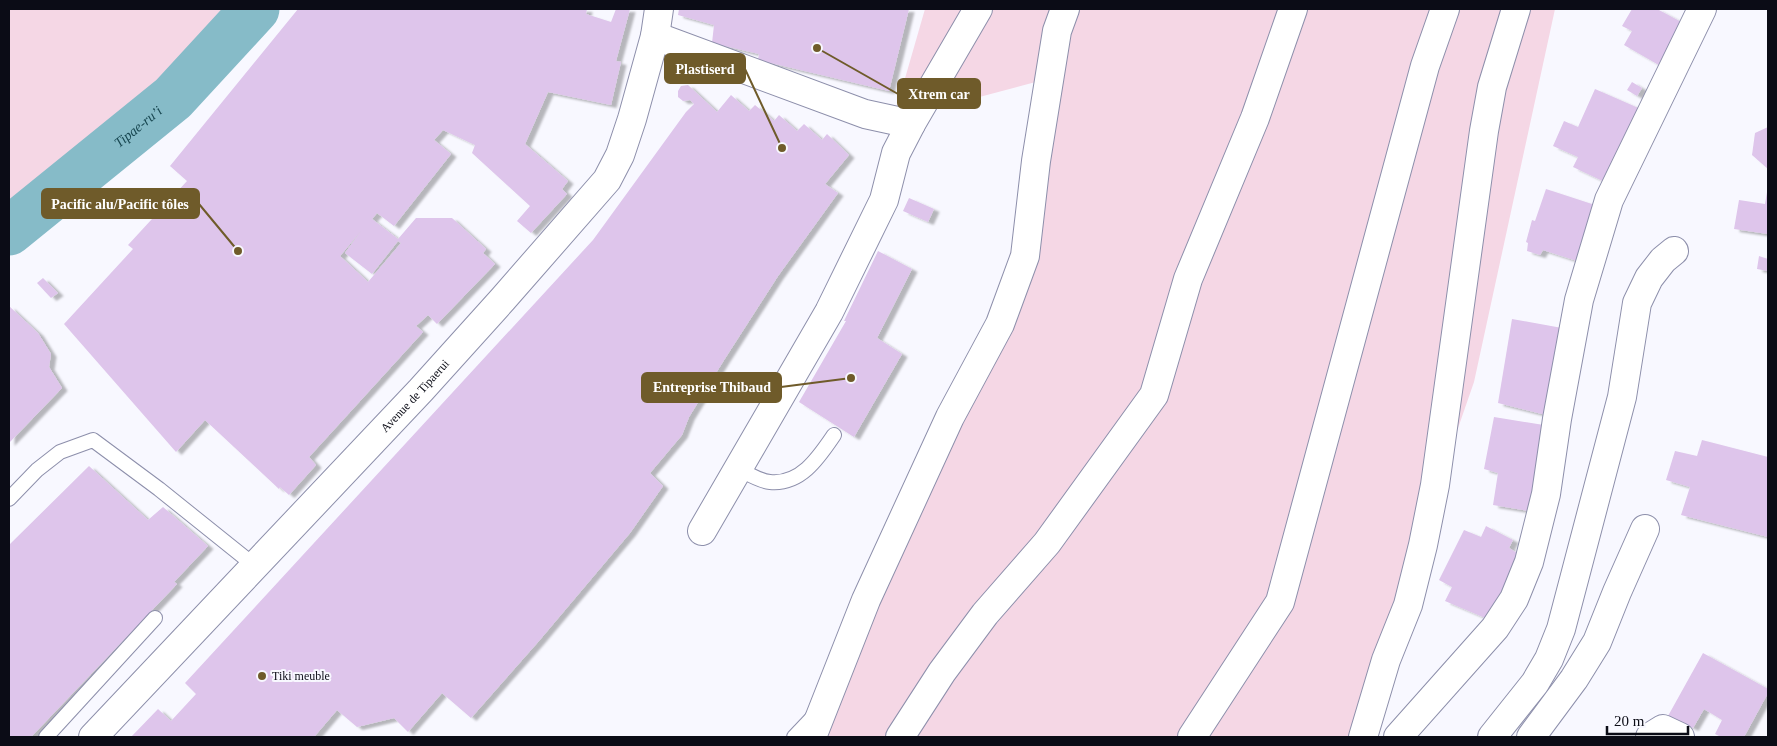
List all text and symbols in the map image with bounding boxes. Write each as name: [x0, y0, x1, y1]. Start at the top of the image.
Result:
callout: Plastiserd: [665, 54, 745, 83]
text: Plastiserd: [675, 62, 735, 77]
callout: Xtrem car: [898, 79, 980, 108]
text: Xtrem car: [908, 87, 970, 102]
water label: Tipae-ru’i: [111, 103, 165, 151]
callout: Pacific alu/Pacific tôles: [42, 189, 199, 218]
text: Pacific alu/Pacific tôles: [51, 197, 189, 212]
street label: Avenue de Tipaerui: [378, 356, 452, 435]
callout: Entreprise Thibaud: [642, 373, 781, 402]
text: Entreprise Thibaud: [653, 380, 771, 395]
place label: Tiki meuble: [272, 669, 330, 683]
marker: Tiki meuble: [256, 670, 268, 682]
scale bar: [1607, 704, 1688, 736]
text: 20 m: [1614, 713, 1645, 729]

